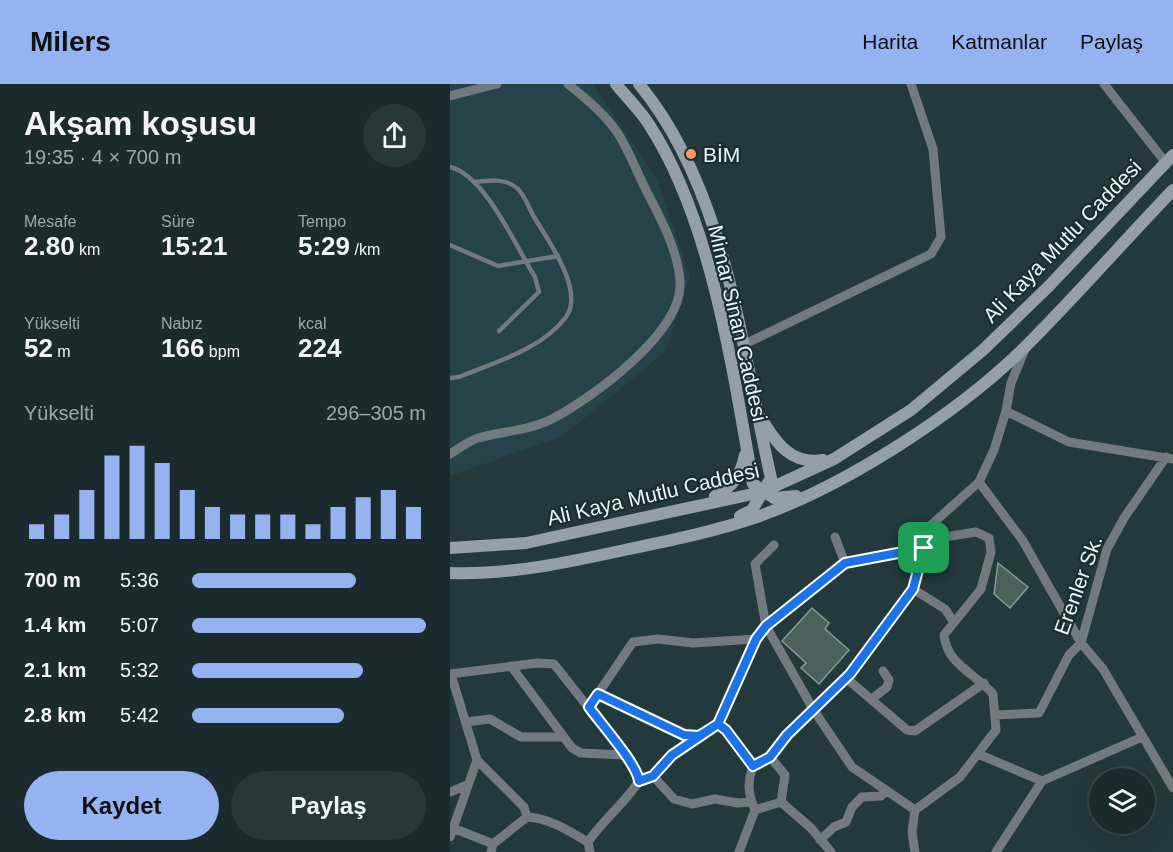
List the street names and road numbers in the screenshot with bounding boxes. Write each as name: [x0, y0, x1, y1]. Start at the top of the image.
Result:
street label: Ali Kaya Mutlu Caddesi: [978, 155, 1146, 327]
street label: Mimar Sinan Caddesi: [704, 223, 772, 423]
street label: Ali Kaya Mutlu Caddesi: [545, 458, 761, 530]
street label: Erenler Sk.: [1049, 532, 1107, 638]

